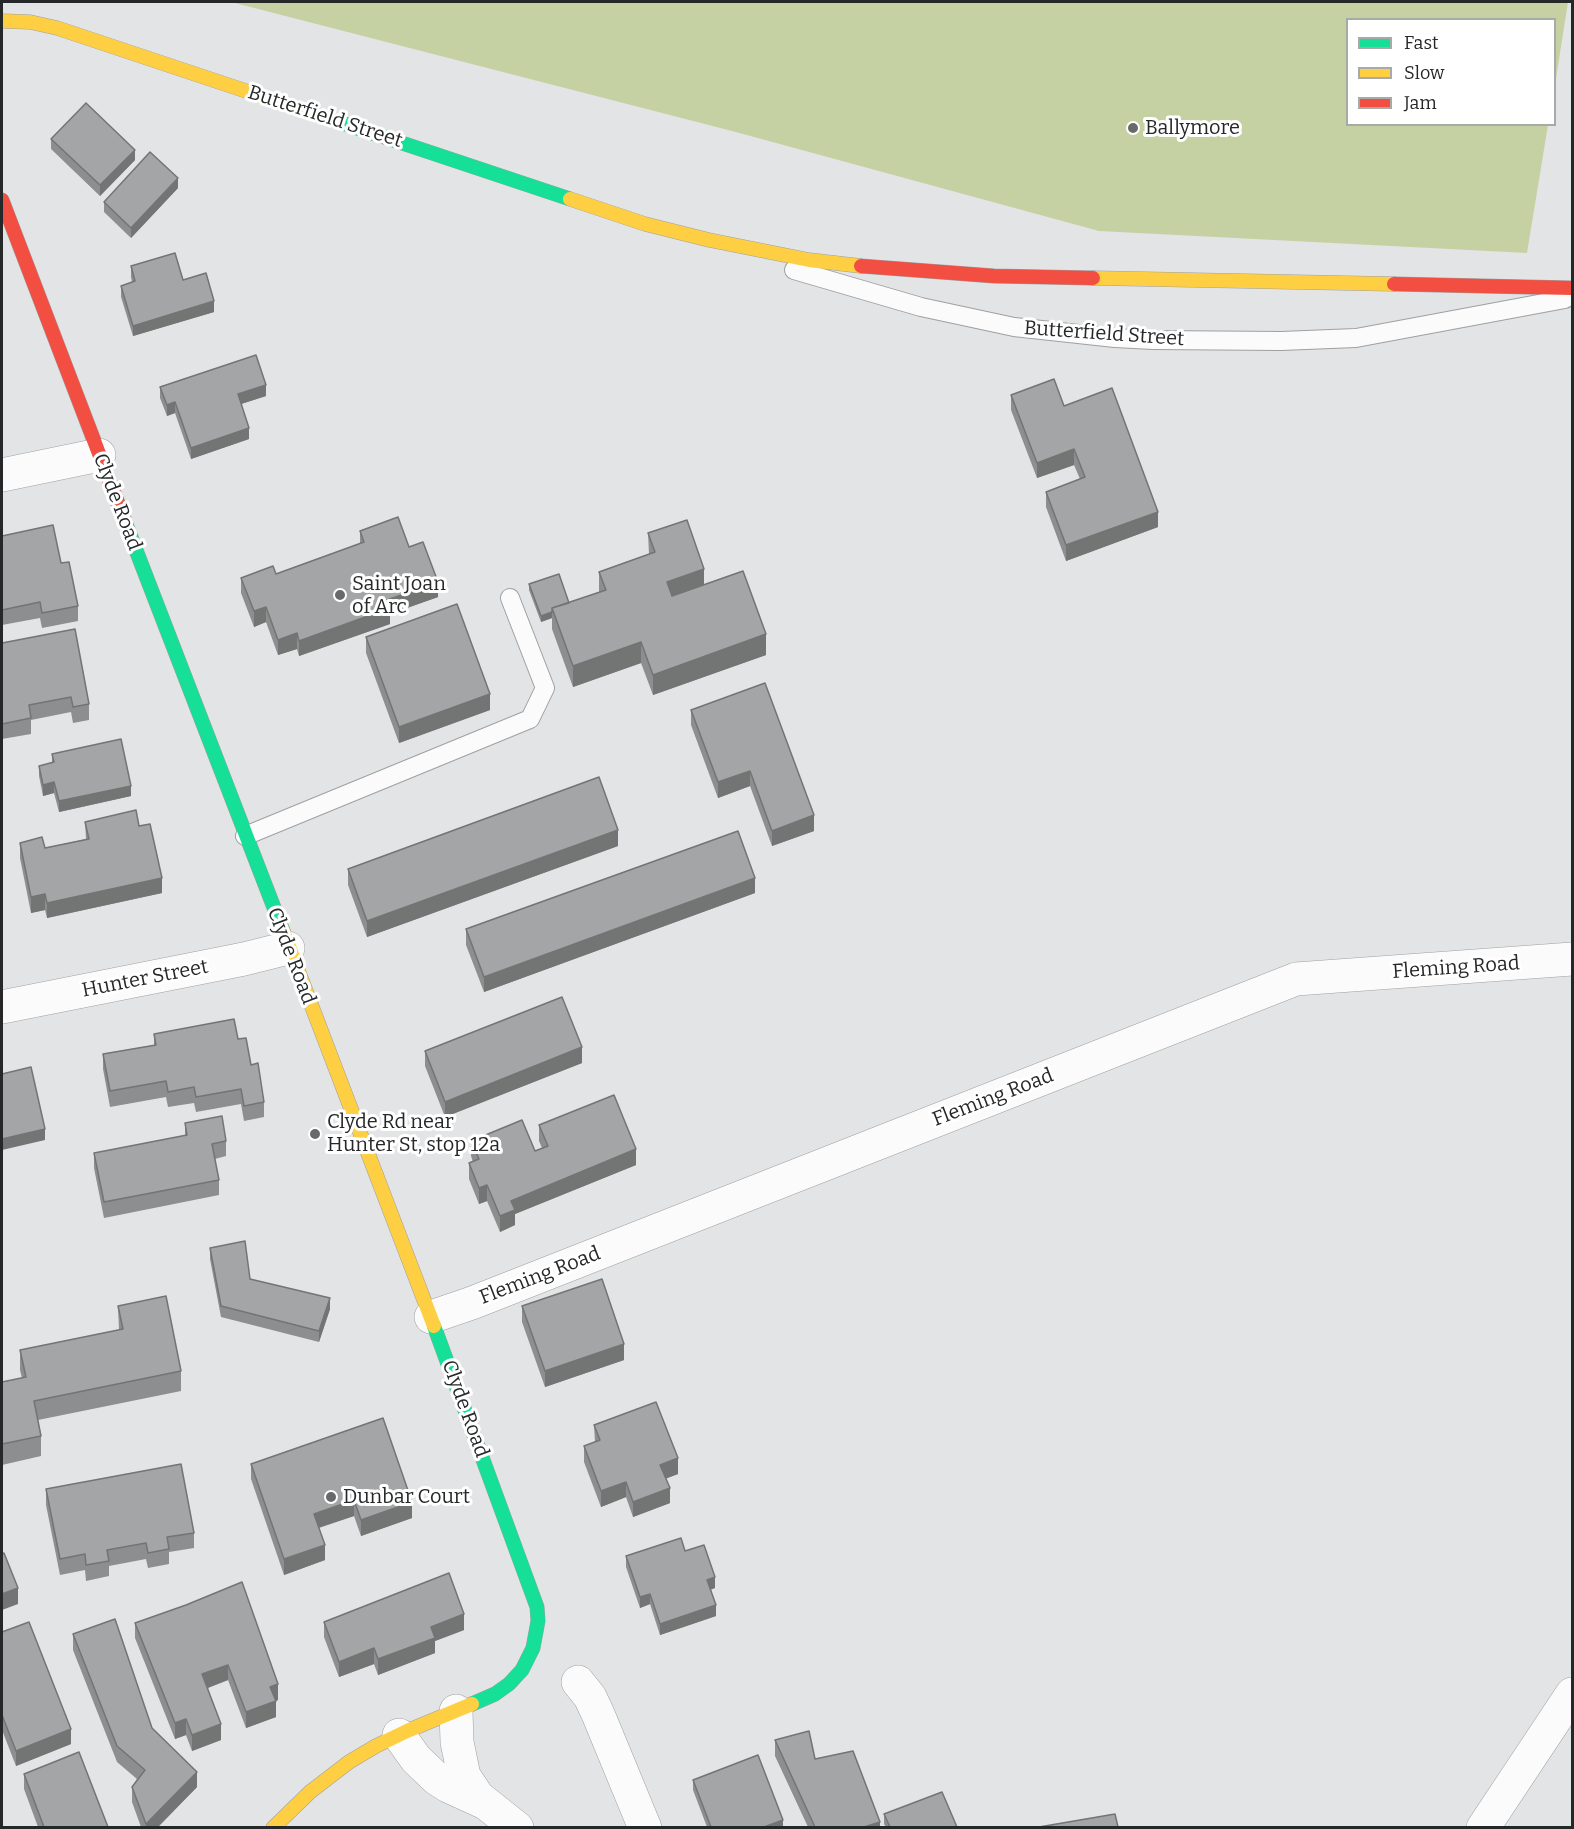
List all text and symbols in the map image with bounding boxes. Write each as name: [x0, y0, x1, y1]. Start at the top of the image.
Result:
legend: [1346, 18, 1556, 126]
text: Fast: [1404, 32, 1439, 54]
text: Slow: [1404, 62, 1444, 84]
street label: Butterfield Street: [245, 81, 405, 153]
text: Jam: [1404, 92, 1437, 114]
place label: Ballymore: [1145, 116, 1240, 140]
marker: Ballymore: [1126, 121, 1140, 135]
street label: Butterfield Street: [1023, 316, 1185, 352]
street label: Clyde Road: [88, 450, 146, 554]
place label: Saint Joan of Arc: [352, 572, 446, 619]
marker: Saint Joan of Arc: [333, 588, 347, 602]
street label: Clyde Road: [262, 904, 320, 1008]
street label: Fleming Road: [1392, 952, 1520, 984]
street label: Hunter Street: [80, 955, 210, 1003]
street label: Fleming Road: [929, 1064, 1057, 1132]
place label: Clyde Rd near Hunter St, stop 12a: [327, 1110, 500, 1157]
marker: Clyde Rd near Hunter St, stop 12a: [308, 1127, 322, 1141]
street label: Fleming Road: [476, 1242, 604, 1310]
street label: Clyde Road: [436, 1357, 494, 1461]
place label: Dunbar Court: [343, 1485, 470, 1509]
marker: Dunbar Court: [324, 1490, 338, 1504]

